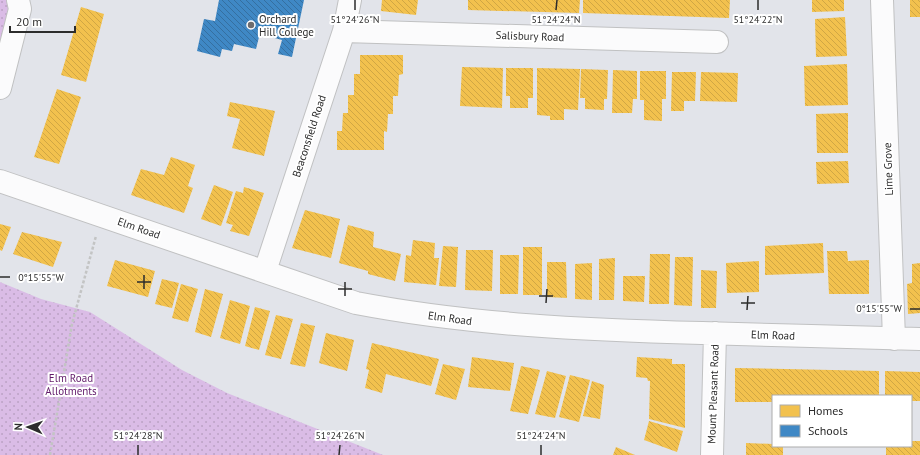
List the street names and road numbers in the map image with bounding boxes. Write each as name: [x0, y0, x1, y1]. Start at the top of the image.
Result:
street label: Salisbury Road: [495, 28, 565, 44]
street label: Beaconsfield Road: [289, 93, 329, 179]
street label: Lime Grove: [880, 142, 896, 196]
street label: Elm Road: [116, 214, 162, 242]
street label: Elm Road: [427, 308, 473, 328]
street label: Elm Road: [751, 327, 795, 343]
street label: Mount Pleasant Road: [704, 344, 722, 444]

